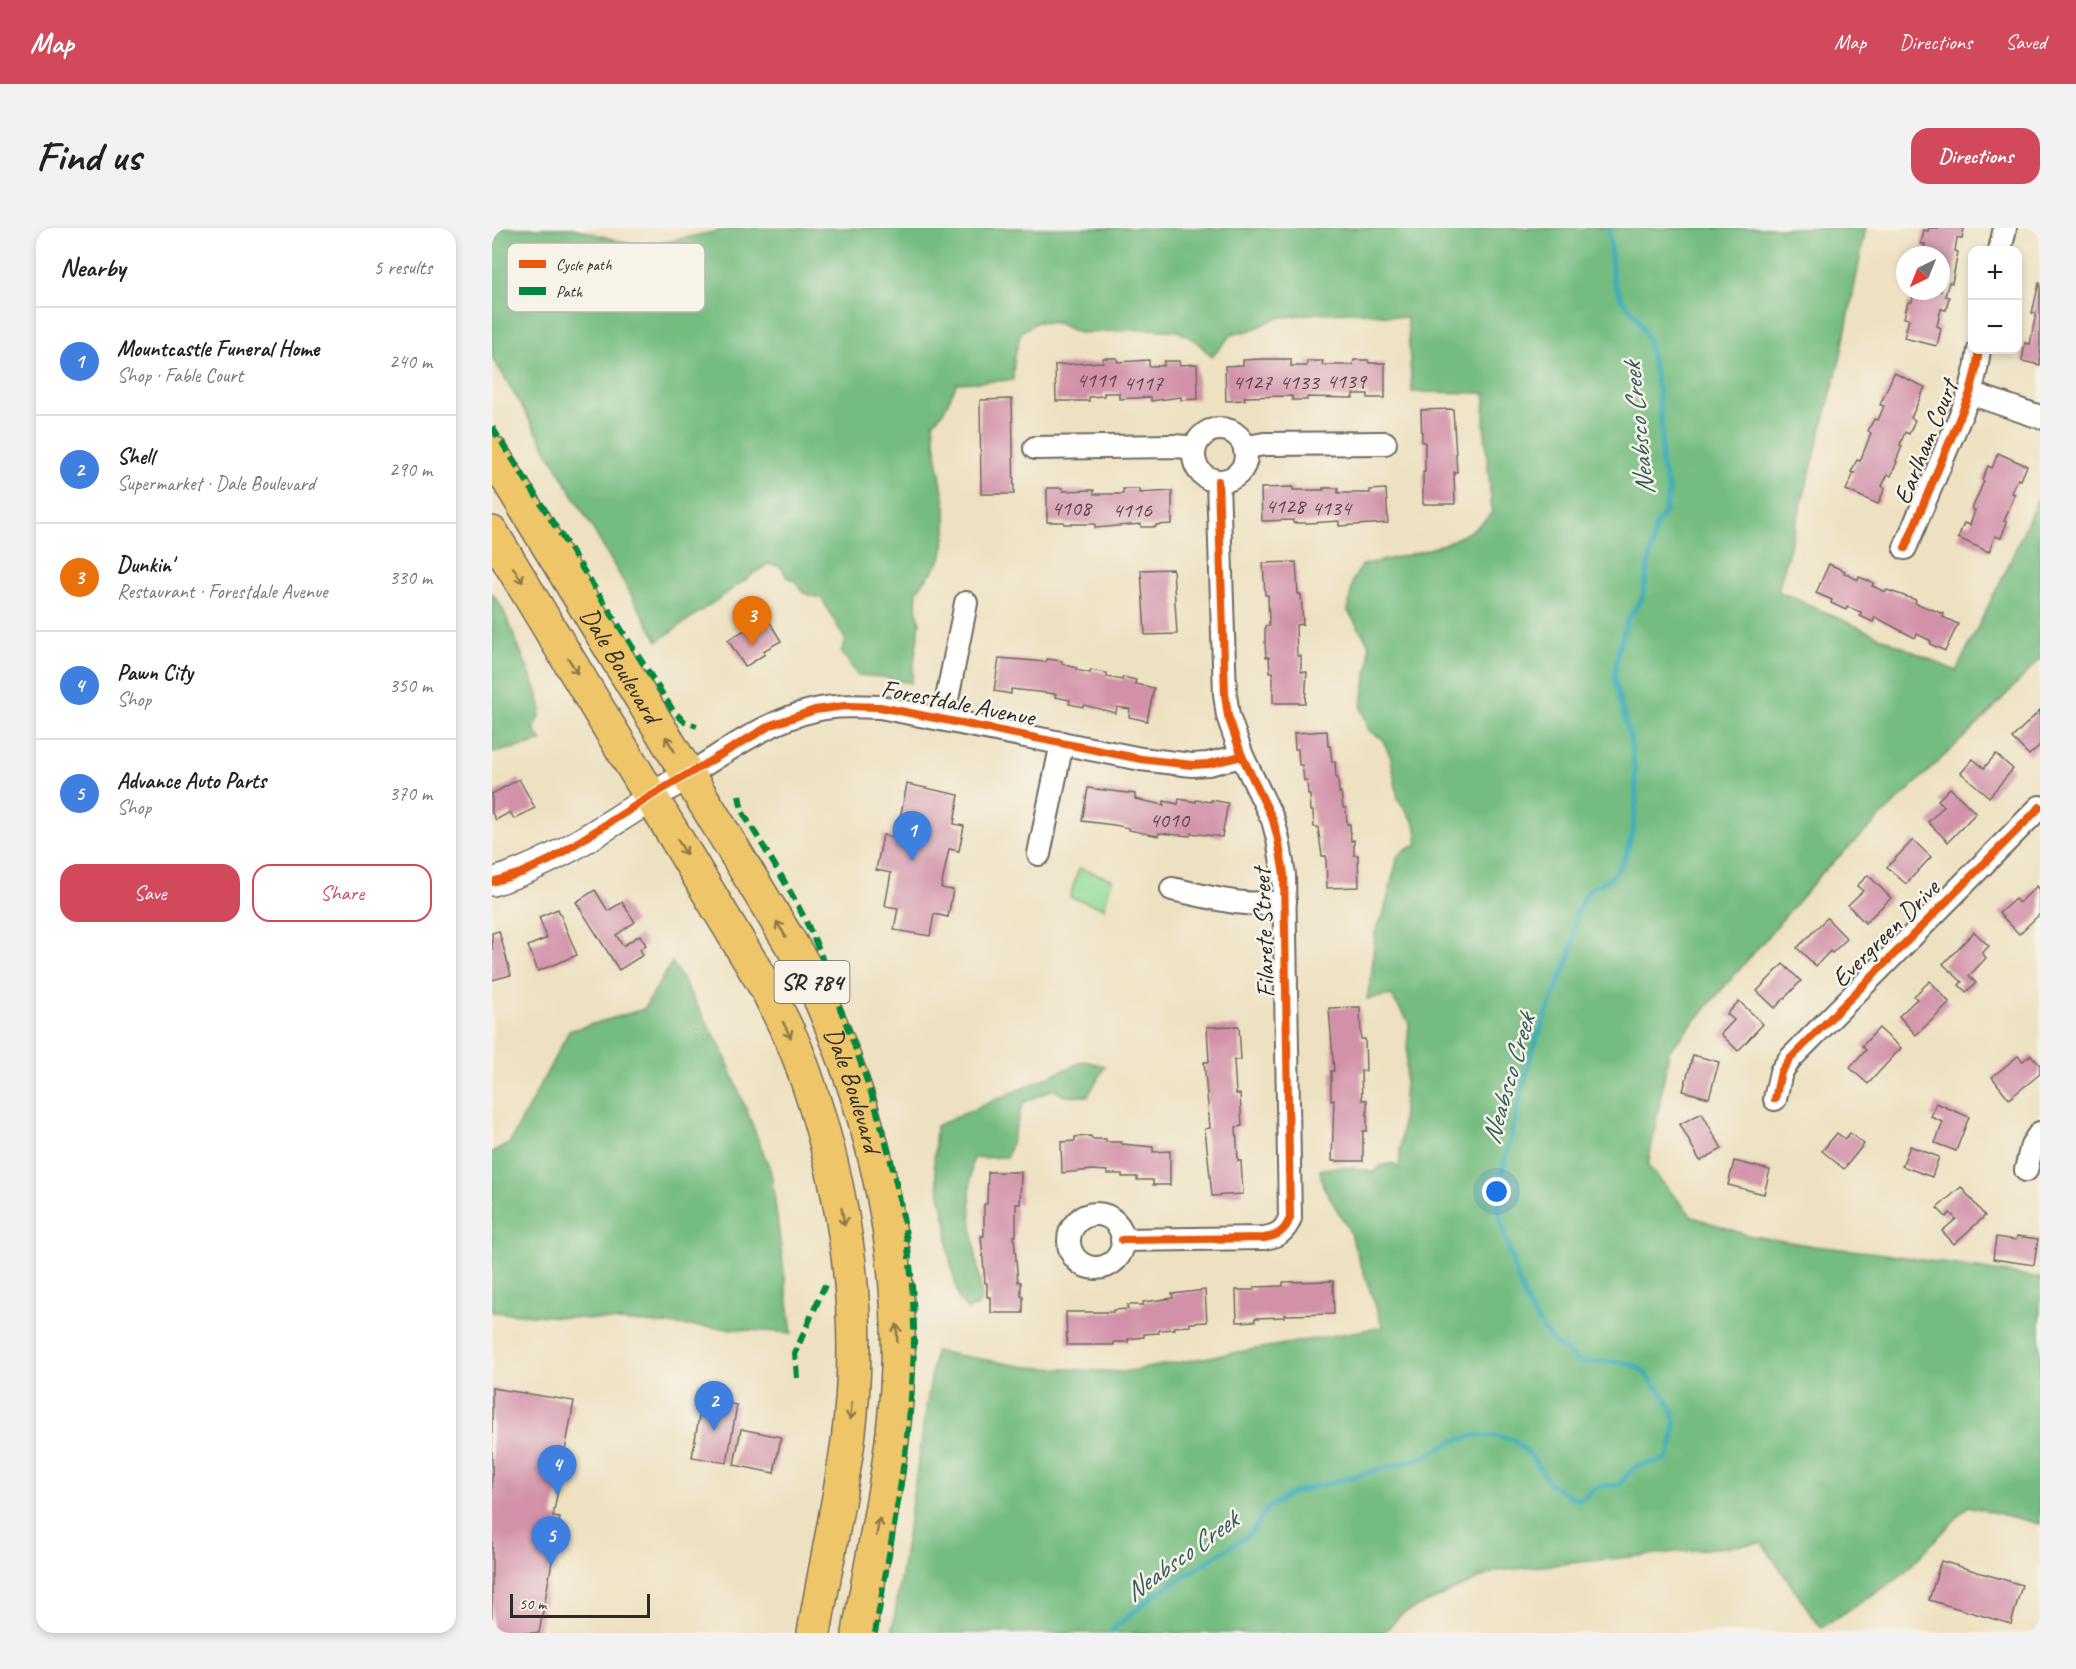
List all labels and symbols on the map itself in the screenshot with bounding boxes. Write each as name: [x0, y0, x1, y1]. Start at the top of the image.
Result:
legend: [507, 243, 705, 312]
north arrow: [1896, 246, 1950, 300]
text: Cycle path: [556, 255, 612, 275]
text: Path: [556, 282, 583, 302]
water label: Neabsco Creek: [1614, 357, 1662, 497]
house number: 4111: [1076, 366, 1117, 394]
house number: 4139: [1326, 367, 1368, 395]
house number: 4127: [1232, 368, 1273, 396]
house number: 4133: [1279, 368, 1321, 396]
house number: 4117: [1123, 369, 1164, 397]
street label: Earlham Court: [1886, 372, 1967, 509]
house number: 4128: [1265, 492, 1307, 520]
house number: 4108: [1051, 494, 1093, 522]
house number: 4134: [1311, 494, 1353, 522]
house number: 4116: [1112, 496, 1153, 524]
one-way arrow: [512, 566, 524, 583]
pin: 3: [732, 596, 772, 646]
street label: Dale Boulevard: [573, 601, 670, 732]
one-way arrow: [568, 657, 580, 674]
street label: Forestdale Avenue: [878, 671, 1040, 734]
one-way arrow: [664, 736, 676, 753]
house number: 4010: [1149, 806, 1191, 834]
pin: 1: [892, 812, 932, 861]
one-way arrow: [676, 838, 688, 855]
street label: Filarete Street: [1245, 864, 1282, 998]
street label: Evergreen Drive: [1824, 871, 1948, 995]
one-way arrow: [775, 921, 787, 938]
road number: SR 784: [774, 961, 850, 1003]
water label: Neabsco Creek: [1473, 1006, 1544, 1148]
one-way arrow: [782, 1021, 794, 1039]
street label: Dale Boulevard: [817, 1023, 890, 1159]
your location: [1482, 1177, 1511, 1206]
one-way arrow: [837, 1207, 848, 1226]
one-way arrow: [892, 1324, 903, 1344]
pin: 2: [694, 1382, 734, 1431]
one-way arrow: [845, 1401, 856, 1421]
pin: 4: [538, 1446, 576, 1495]
water label: Neabsco Creek: [1117, 1501, 1248, 1609]
pin: 5: [532, 1516, 570, 1566]
one-way arrow: [872, 1518, 883, 1537]
scale bar: [510, 1591, 650, 1618]

